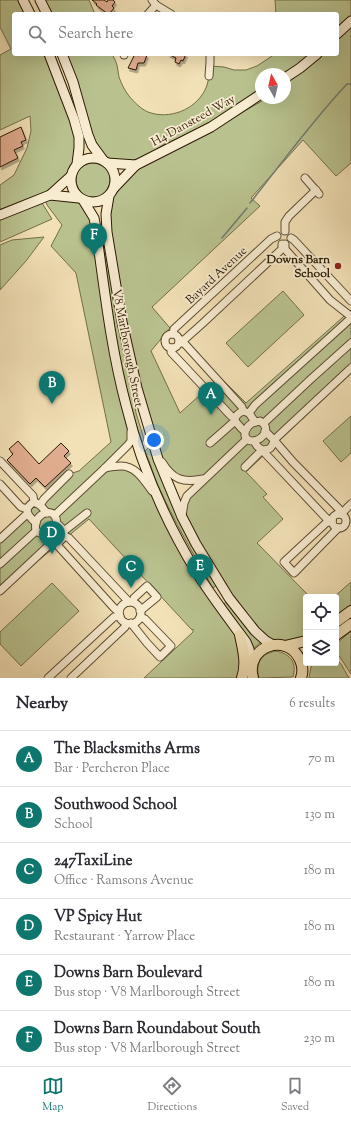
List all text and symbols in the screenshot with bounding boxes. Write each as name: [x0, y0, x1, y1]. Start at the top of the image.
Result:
search box: [12, 12, 339, 56]
icon: search: [26, 23, 48, 45]
text: Search here: [58, 24, 133, 45]
north arrow: [255, 68, 291, 104]
street label: H4 Dansteed Way: [148, 90, 239, 151]
pin: F: [81, 223, 107, 256]
street label: Bayard Avenue: [182, 242, 252, 309]
place label: Downs Barn School: [265, 251, 331, 283]
marker: Downs Barn School: [333, 261, 343, 271]
street label: V8 Marlborough Street: [107, 288, 147, 409]
pin: B: [39, 371, 65, 404]
pin: A: [198, 382, 224, 415]
your location: [144, 430, 164, 450]
pin: D: [39, 521, 65, 554]
pin: E: [187, 554, 213, 587]
pin: C: [118, 555, 144, 588]
map controls: [303, 594, 339, 666]
button: locate: [303, 594, 339, 630]
button: layers: [303, 630, 339, 666]
text: Nearby: [16, 692, 68, 716]
text: 6 results: [289, 695, 335, 713]
text: The Blacksmiths Arms: [54, 739, 200, 760]
text: A: [24, 750, 34, 768]
text: 70 m: [308, 750, 335, 768]
text: Bar · Percheron Place: [54, 760, 170, 778]
text: Southwood School: [54, 795, 177, 816]
text: B: [25, 806, 33, 824]
text: 130 m: [305, 806, 335, 824]
text: School: [54, 816, 93, 834]
text: 247TaxiLine: [54, 851, 132, 872]
text: C: [24, 862, 34, 880]
text: 180 m: [304, 862, 335, 880]
text: Office · Ramsons Avenue: [54, 872, 194, 890]
text: VP Spicy Hut: [54, 907, 142, 928]
text: D: [24, 918, 34, 936]
text: 180 m: [304, 918, 335, 936]
text: Restaurant · Yarrow Place: [54, 928, 195, 946]
text: Downs Barn Boulevard: [54, 963, 202, 984]
text: E: [25, 974, 33, 992]
text: 180 m: [304, 974, 335, 992]
text: Bus stop · V8 Marlborough Street: [54, 984, 240, 1002]
text: Downs Barn Roundabout South: [54, 1019, 261, 1040]
text: F: [25, 1030, 33, 1048]
text: 230 m: [303, 1030, 335, 1048]
text: Bus stop · V8 Marlborough Street: [54, 1040, 240, 1058]
tab: Map: [42, 1075, 64, 1115]
tab: Directions: [148, 1075, 197, 1115]
tab: Saved: [281, 1075, 309, 1115]

